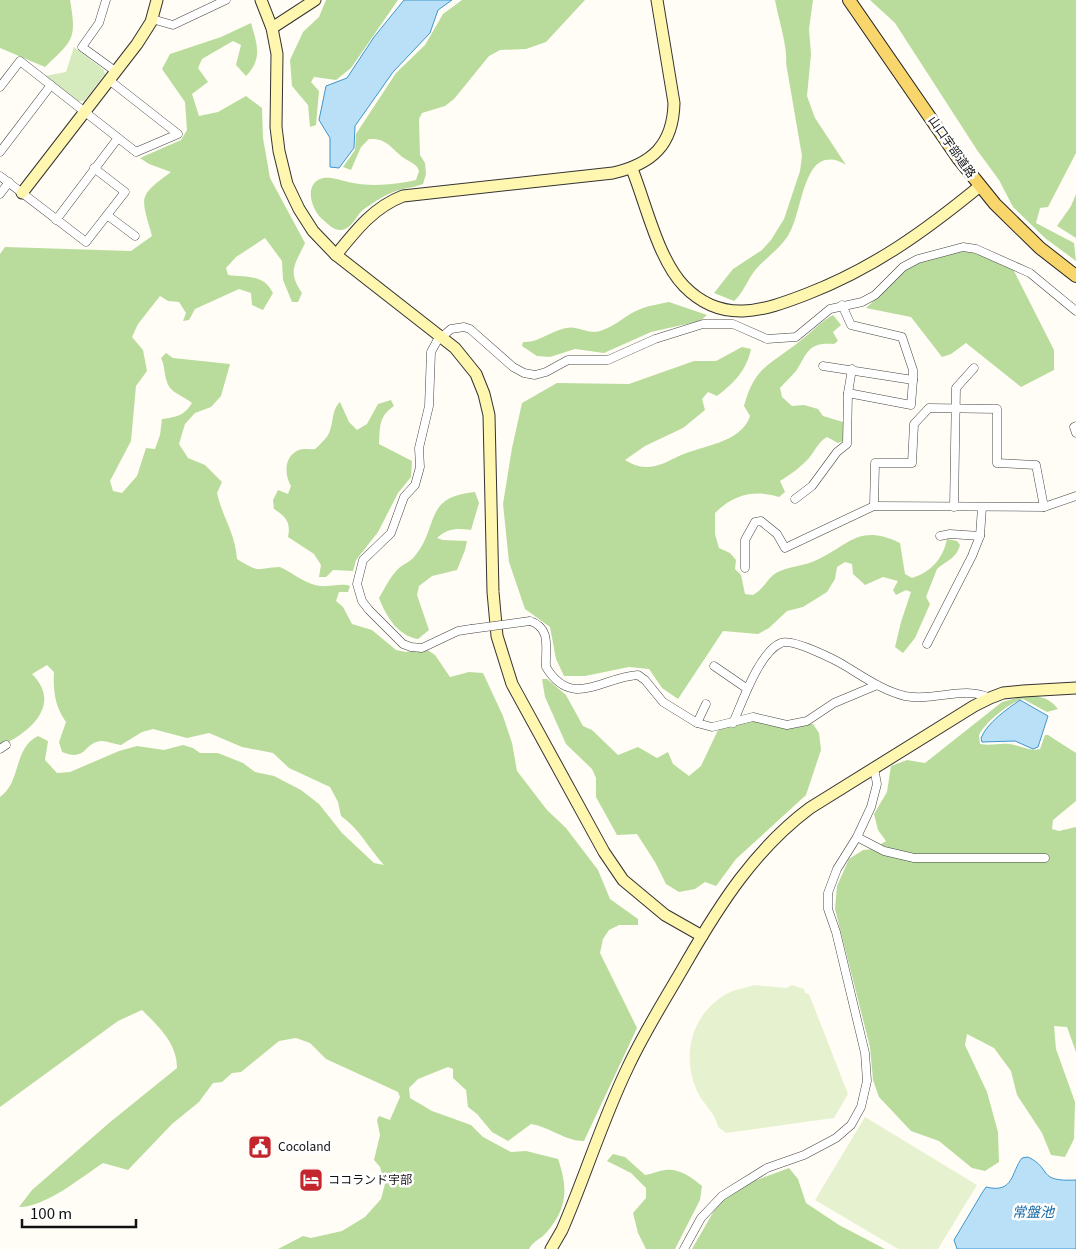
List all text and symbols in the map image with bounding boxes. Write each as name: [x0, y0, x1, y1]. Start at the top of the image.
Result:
street label: 山口宇部道路: [926, 112, 981, 181]
public building icon: Cocoland: [247, 1134, 273, 1160]
place label: Cocoland: [278, 1137, 331, 1154]
hotel icon: ココランド宇部: [298, 1167, 324, 1193]
place label: ココランド宇部: [328, 1170, 412, 1187]
scale bar: [22, 1196, 136, 1228]
water label: 常盤池: [1012, 1201, 1056, 1221]
text: 100 m: [30, 1202, 72, 1223]

